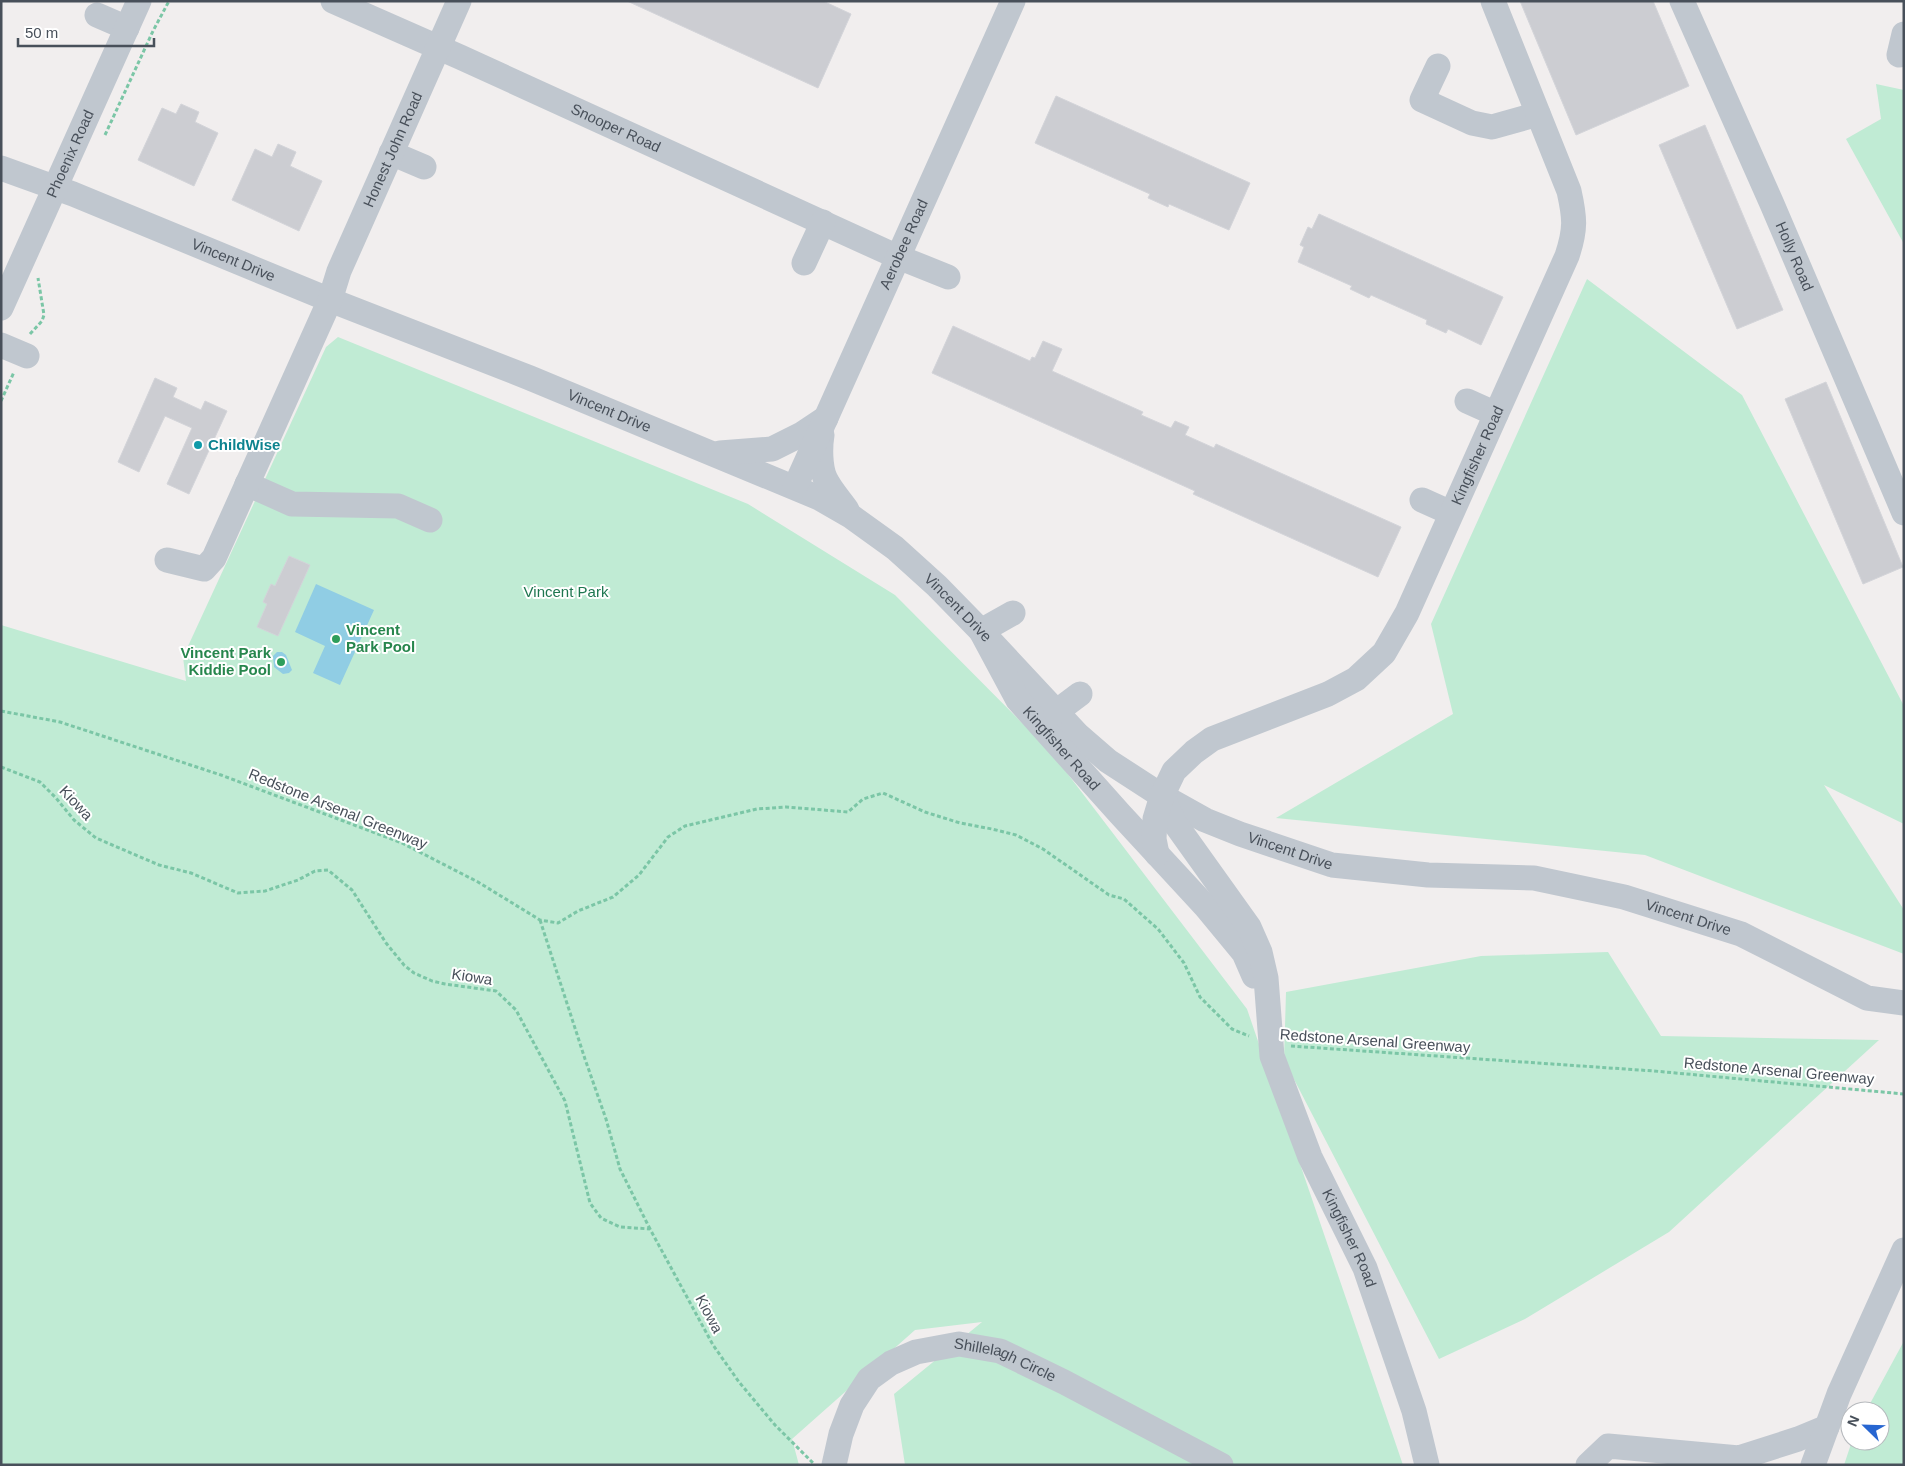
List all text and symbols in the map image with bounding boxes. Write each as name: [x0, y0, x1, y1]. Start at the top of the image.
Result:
scale bar: [18, 15, 154, 47]
text: 50 m: [25, 24, 58, 41]
street label: Honest John Road: [359, 89, 425, 210]
street label: Snooper Road: [568, 100, 663, 155]
street label: Phoenix Road: [43, 107, 97, 200]
street label: Aerobee Road: [876, 196, 931, 292]
street label: Holly Road: [1773, 219, 1817, 293]
street label: Vincent Drive: [189, 235, 278, 284]
street label: Vincent Drive: [565, 386, 654, 435]
street label: Kingfisher Road: [1448, 403, 1507, 508]
place label: ChildWise: [208, 436, 280, 453]
marker: ChildWise: [192, 439, 204, 451]
street label: Vincent Drive: [921, 570, 996, 645]
park label: Vincent Park: [524, 583, 609, 600]
place label: Vincent Park Pool: [346, 621, 415, 655]
marker: Vincent Park Pool: [330, 633, 342, 645]
place label: Vincent Park Kiddie Pool: [180, 644, 272, 678]
marker: Vincent Park Kiddie Pool: [275, 656, 287, 668]
street label: Kingfisher Road: [1020, 703, 1104, 794]
street label: Redstone Arsenal Greenway: [246, 765, 430, 852]
street label: Kiowa: [56, 782, 97, 824]
street label: Vincent Drive: [1245, 828, 1335, 873]
street label: Vincent Drive: [1643, 895, 1733, 938]
street label: Kiowa: [451, 965, 494, 988]
street label: Redstone Arsenal Greenway: [1279, 1025, 1471, 1056]
street label: Redstone Arsenal Greenway: [1683, 1054, 1875, 1087]
street label: Kingfisher Road: [1319, 1186, 1380, 1289]
street label: Kiowa: [692, 1292, 727, 1336]
street label: Shillelagh Circle: [953, 1334, 1059, 1385]
north arrow: [1840, 1401, 1890, 1451]
text: N: [1844, 1413, 1862, 1429]

